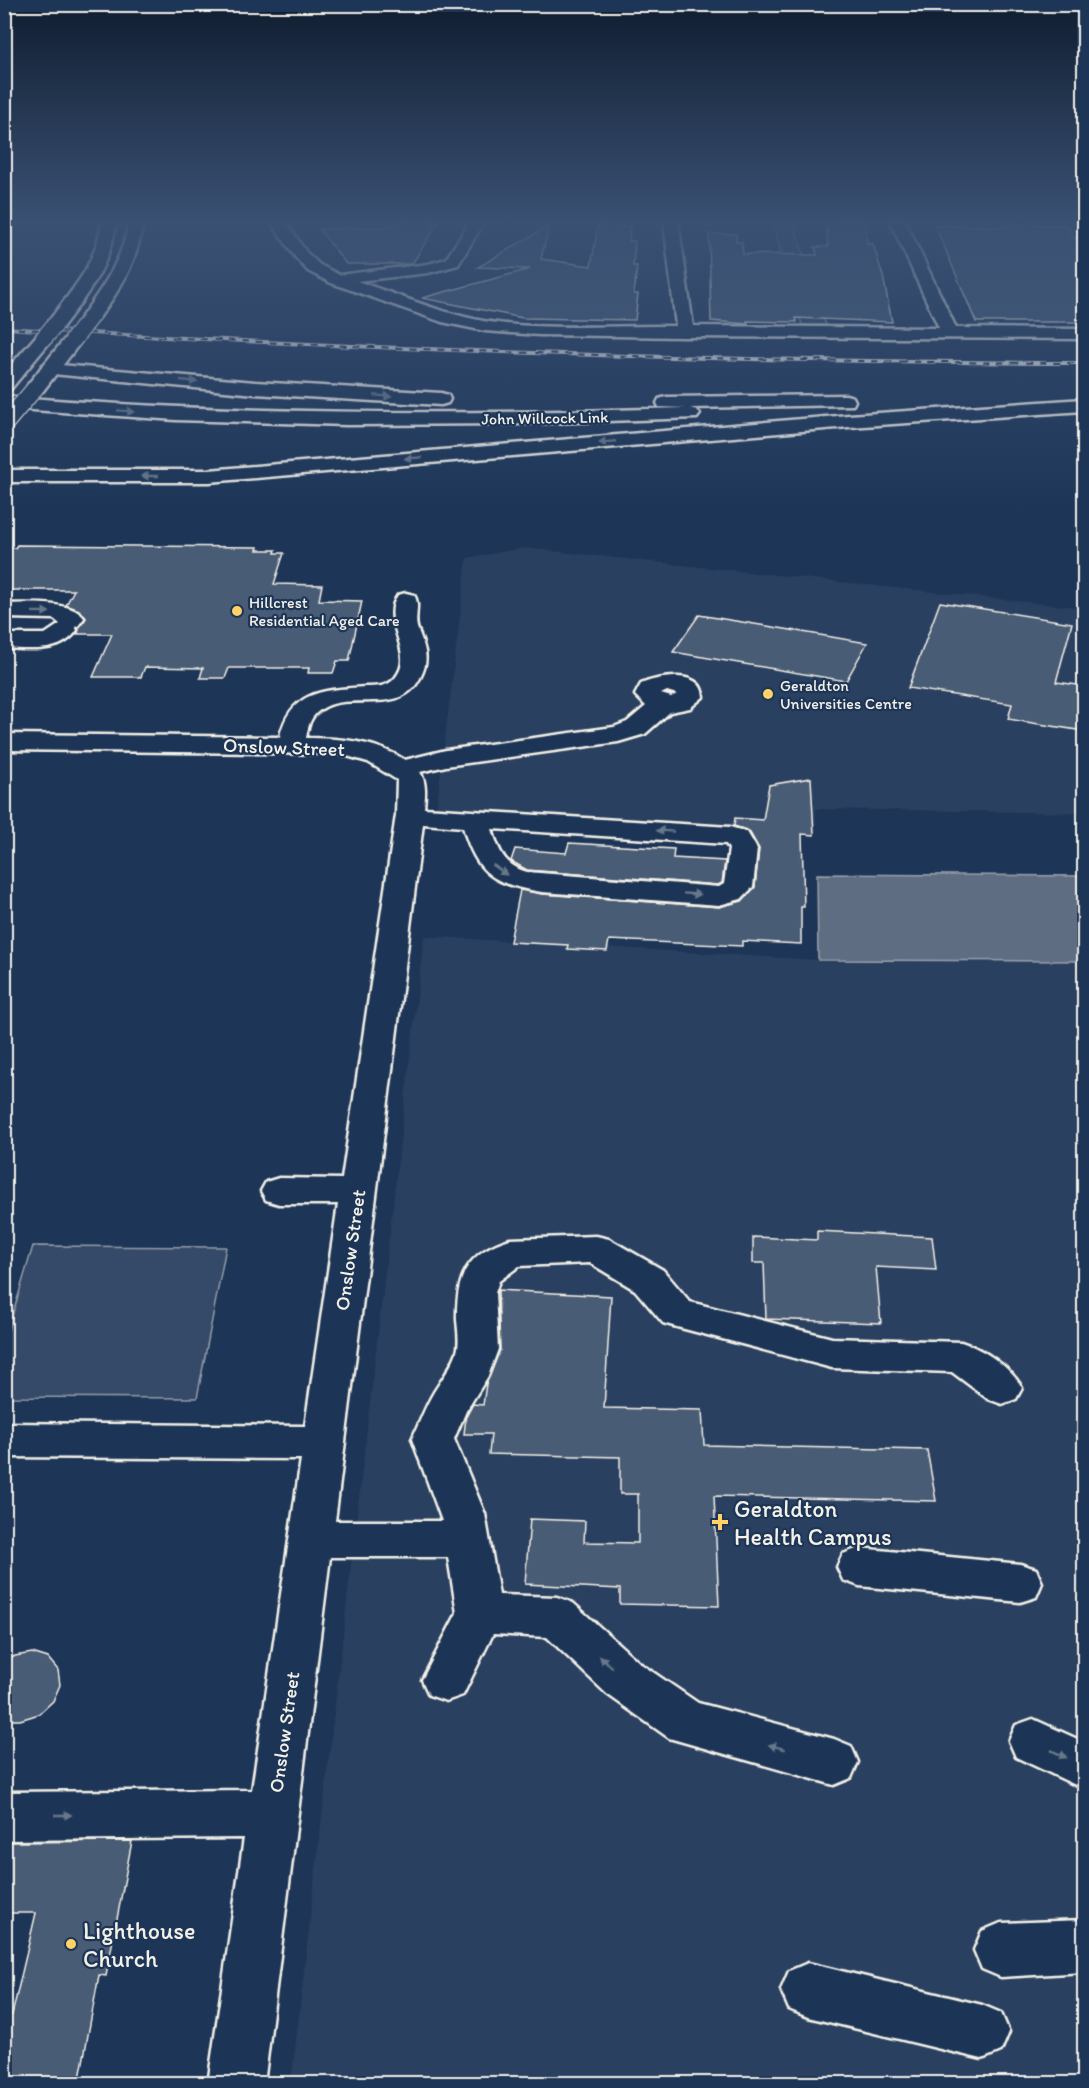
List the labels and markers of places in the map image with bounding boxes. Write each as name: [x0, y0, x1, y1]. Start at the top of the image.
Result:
place label: Hillcrest Residential Aged Care: [249, 593, 400, 630]
marker: Hillcrest Residential Aged Care: [230, 604, 244, 618]
place label: Geraldton Universities Centre: [780, 676, 912, 713]
marker: Geraldton Universities Centre: [761, 687, 775, 701]
place label: Geraldton Health Campus: [734, 1494, 892, 1551]
marker: Geraldton Health Campus: [711, 1513, 729, 1531]
place label: Lighthouse Church: [83, 1916, 195, 1973]
marker: Lighthouse Church: [64, 1937, 78, 1951]

